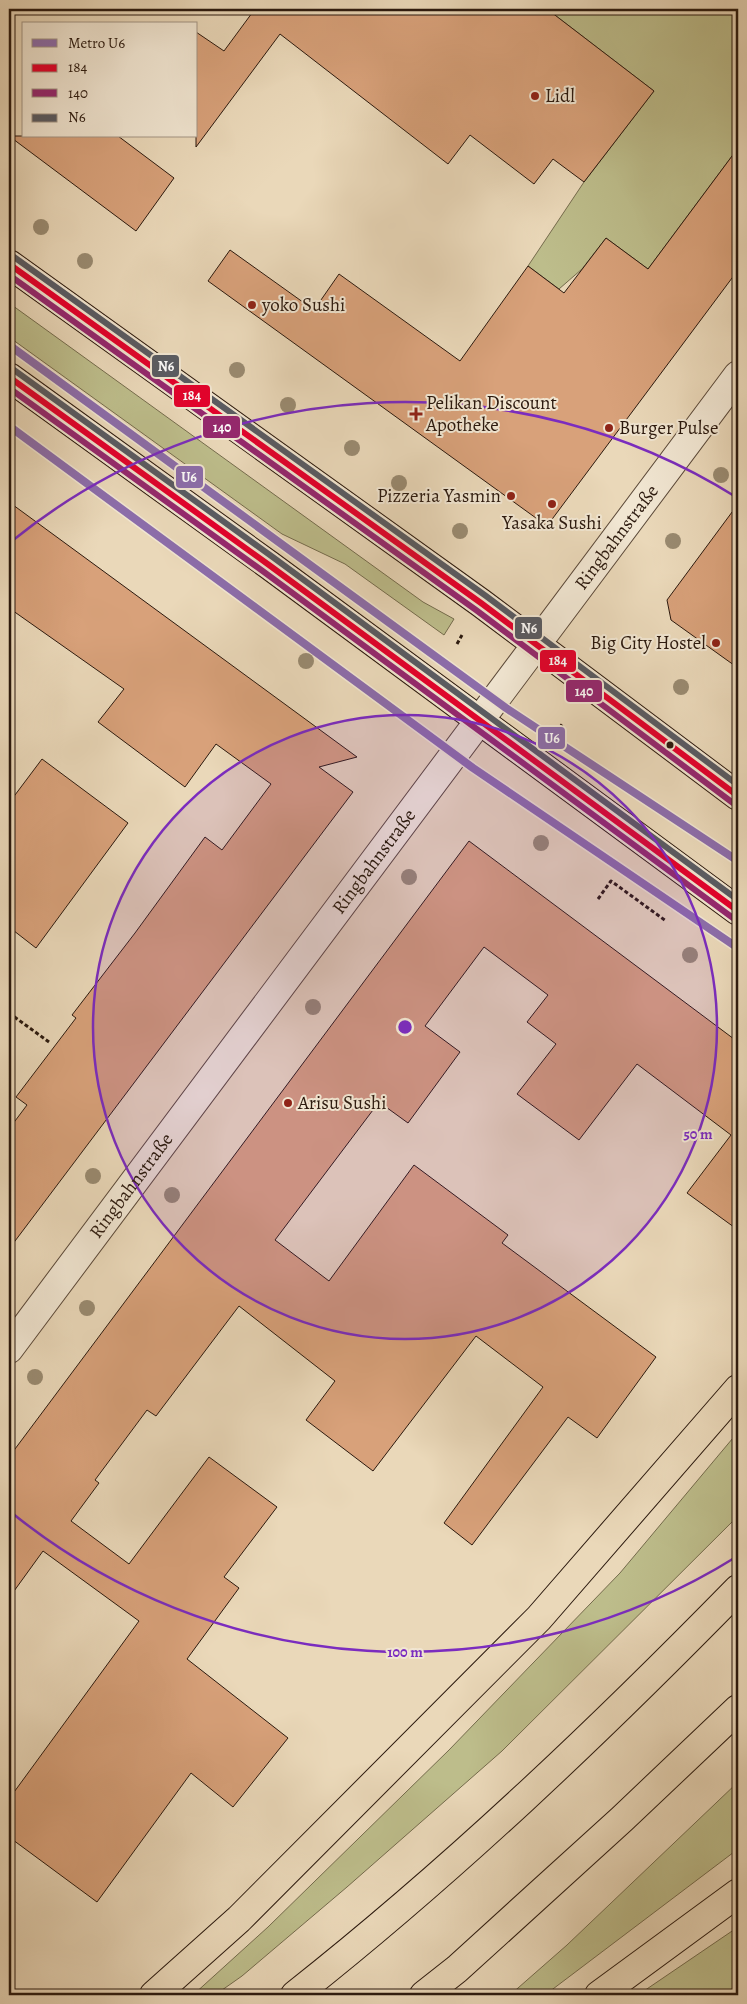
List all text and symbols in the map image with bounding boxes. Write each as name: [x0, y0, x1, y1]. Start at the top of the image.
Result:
legend: [22, 22, 198, 138]
text: Metro U6: [68, 33, 125, 53]
text: 184: [68, 57, 87, 77]
text: 140: [68, 83, 88, 103]
place label: Lidl: [545, 83, 575, 109]
marker: Lidl: [529, 90, 541, 102]
text: N6: [68, 107, 86, 127]
place label: yoko Sushi: [261, 292, 345, 318]
marker: yoko Sushi: [246, 299, 258, 311]
line badge: N6: [151, 354, 180, 378]
text: N6: [158, 357, 175, 376]
line badge: 184: [173, 384, 211, 408]
text: 184: [183, 386, 202, 405]
place label: Pelikan Discount Apotheke: [425, 390, 557, 438]
marker: Pelikan Discount Apotheke: [410, 408, 422, 420]
line badge: 140: [202, 415, 241, 439]
place label: Burger Pulse: [619, 415, 719, 441]
text: 140: [213, 418, 231, 437]
marker: Burger Pulse: [603, 422, 615, 434]
line badge: U6: [175, 465, 204, 489]
text: U6: [181, 468, 197, 487]
street label: Ringbahnstraße: [569, 479, 665, 595]
place label: Pizzeria Yasmin: [377, 483, 501, 509]
marker: Pizzeria Yasmin: [505, 490, 517, 502]
marker: Yasaka Sushi: [546, 498, 558, 510]
place label: Yasaka Sushi: [501, 510, 602, 536]
line badge: N6: [514, 616, 543, 640]
text: N6: [521, 619, 538, 638]
place label: Big City Hostel: [590, 630, 706, 656]
marker: Big City Hostel: [710, 637, 722, 649]
line badge: 184: [539, 649, 577, 673]
text: 184: [549, 651, 568, 670]
line badge: 140: [565, 679, 603, 703]
text: 140: [575, 682, 593, 701]
line badge: U6: [537, 726, 566, 750]
text: U6: [544, 729, 560, 748]
unlabelled marker: [665, 740, 675, 750]
street label: Ringbahnstraße: [326, 803, 422, 919]
centre of rings: [396, 1018, 414, 1036]
place label: Arisu Sushi: [297, 1090, 387, 1116]
marker: Arisu Sushi: [282, 1097, 294, 1109]
text: 50 m: [683, 1124, 713, 1144]
street label: Ringbahnstraße: [83, 1128, 179, 1244]
text: 100 m: [387, 1642, 423, 1662]

